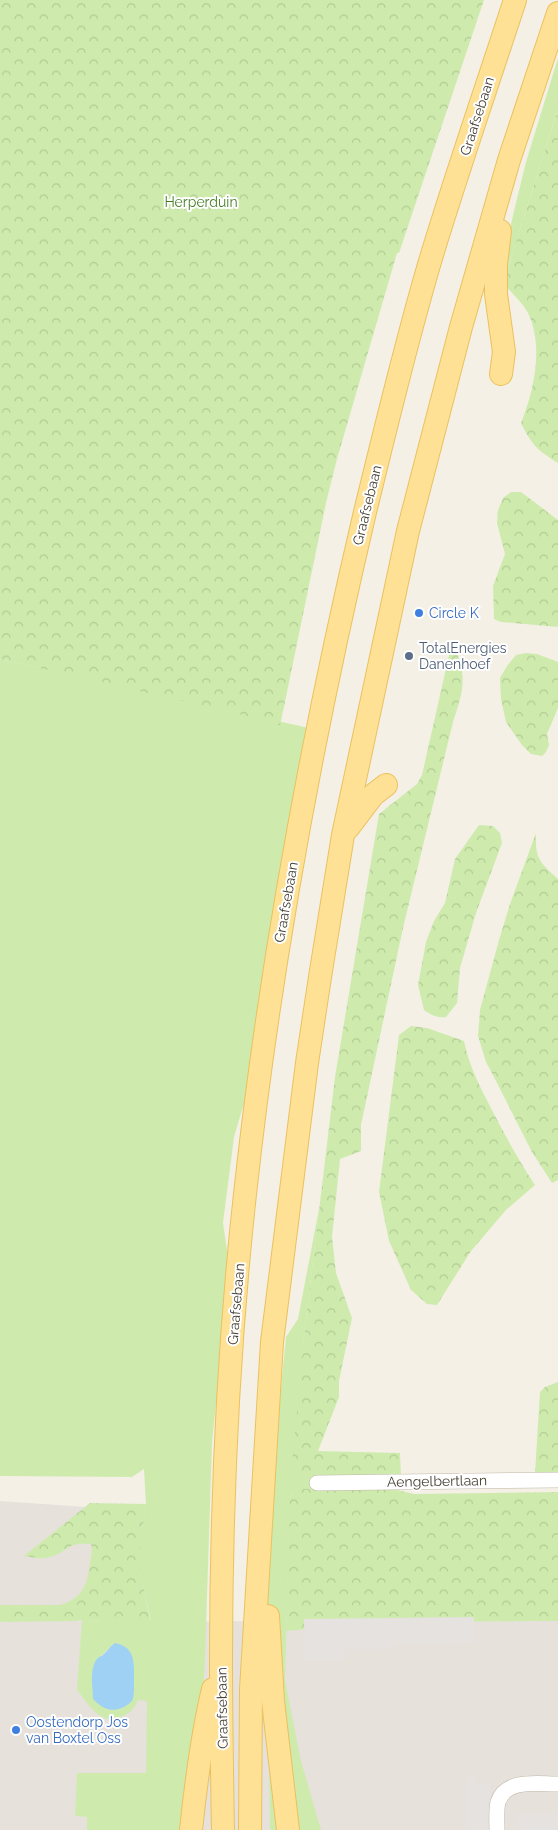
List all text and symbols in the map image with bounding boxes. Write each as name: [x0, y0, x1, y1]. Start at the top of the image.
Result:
street label: Graafsebaan: [457, 75, 497, 157]
park label: Herperduin: [164, 194, 238, 210]
street label: Graafsebaan: [349, 463, 385, 547]
place label: Circle K: [429, 605, 479, 621]
marker: Circle K: [413, 607, 425, 619]
place label: TotalEnergies Danenhoef: [419, 640, 507, 672]
marker: TotalEnergies Danenhoef: [403, 650, 415, 662]
street label: Graafsebaan: [271, 860, 301, 944]
street label: Graafsebaan: [224, 1263, 248, 1345]
street label: Aengelbertlaan: [387, 1472, 487, 1490]
street label: Graafsebaan: [213, 1667, 231, 1749]
place label: Oostendorp Jos van Boxtel Oss: [26, 1714, 128, 1746]
marker: Oostendorp Jos van Boxtel Oss: [10, 1724, 22, 1736]

